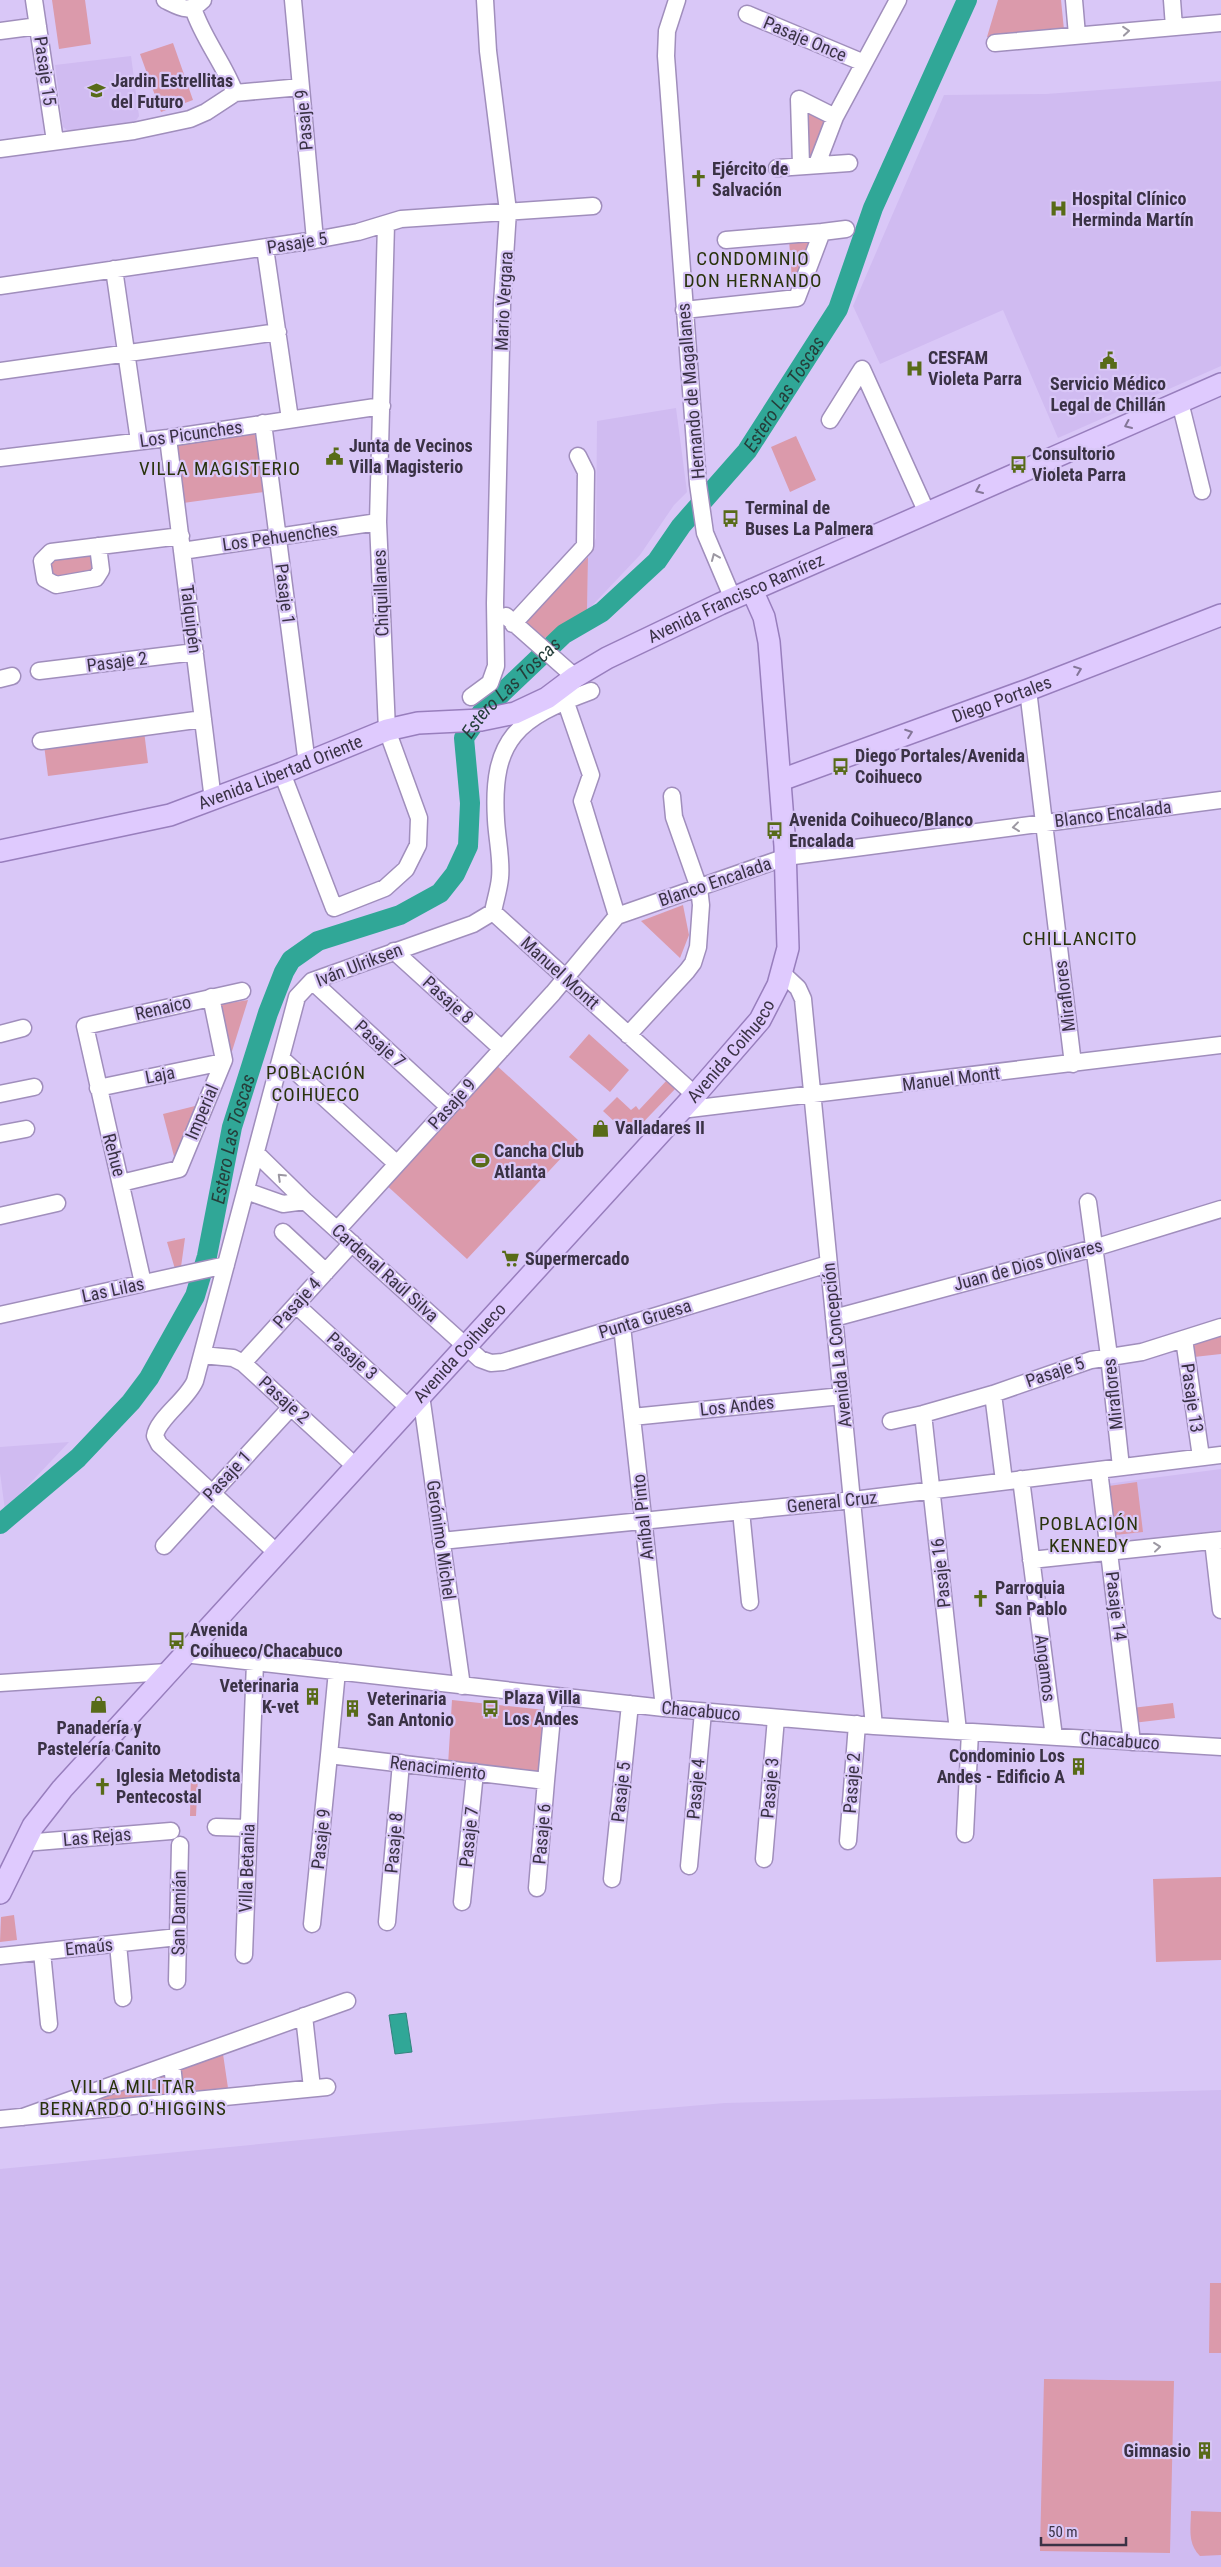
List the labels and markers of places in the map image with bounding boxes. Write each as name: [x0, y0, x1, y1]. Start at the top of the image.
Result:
place label: Jardin Estrellitas del Futuro: [111, 70, 233, 112]
school or university icon: Jardin Estrellitas del Futuro: [87, 81, 107, 101]
place label: Ejército de Salvación: [712, 158, 789, 200]
church icon: Ejército de Salvación: [688, 169, 708, 189]
place label: Hospital Clínico Herminda Martín: [1072, 188, 1194, 230]
hospital icon: Hospital Clínico Herminda Martín: [1048, 199, 1068, 219]
place label: CESFAM Violeta Parra: [928, 347, 1022, 389]
public building icon: Servicio Médico Legal de Chillán: [1098, 351, 1118, 371]
hospital icon: CESFAM Violeta Parra: [904, 358, 924, 378]
place label: Servicio Médico Legal de Chillán: [1050, 373, 1166, 415]
place label: Junta de Vecinos Villa Magisterio: [349, 435, 473, 477]
place label: Consultorio Violeta Parra: [1032, 443, 1126, 485]
public building icon: Junta de Vecinos Villa Magisterio: [325, 446, 345, 466]
bus stop icon: Consultorio Violeta Parra: [1008, 454, 1028, 474]
place label: Terminal de Buses La Palmera: [745, 497, 874, 539]
bus stop icon: Terminal de Buses La Palmera: [721, 508, 741, 528]
place label: Diego Portales/Avenida Coihueco: [855, 745, 1025, 787]
bus stop icon: Diego Portales/Avenida Coihueco: [831, 756, 851, 776]
place label: Avenida Coihueco/Blanco Encalada: [789, 809, 973, 851]
bus stop icon: Avenida Coihueco/Blanco Encalada: [765, 820, 785, 840]
place label: Valladares II: [615, 1117, 705, 1138]
shop icon: Valladares II: [591, 1118, 611, 1138]
place label: Cancha Club Atlanta: [494, 1140, 584, 1182]
sports icon: Cancha Club Atlanta: [470, 1151, 490, 1171]
place label: Supermercado: [525, 1248, 629, 1269]
supermarket icon: Supermercado: [501, 1249, 521, 1269]
place label: Parroquia San Pablo: [995, 1577, 1067, 1619]
church icon: Parroquia San Pablo: [971, 1588, 991, 1608]
place label: Avenida Coihueco/Chacabuco: [190, 1619, 343, 1661]
bus stop icon: Avenida Coihueco/Chacabuco: [166, 1630, 186, 1650]
place label: Veterinaria K-vet: [219, 1675, 299, 1717]
building icon: Veterinaria K-vet: [303, 1686, 323, 1706]
place label: Plaza Villa Los Andes: [504, 1687, 581, 1729]
place label: Veterinaria San Antonio: [367, 1688, 454, 1730]
shop icon: Panadería y Pastelería Canito: [89, 1695, 109, 1715]
bus stop icon: Plaza Villa Los Andes: [480, 1698, 500, 1718]
building icon: Veterinaria San Antonio: [343, 1699, 363, 1719]
place label: Panadería y Pastelería Canito: [37, 1717, 161, 1759]
place label: Condominio Los Andes - Edificio A: [937, 1745, 1065, 1787]
building icon: Condominio Los Andes - Edificio A: [1069, 1756, 1089, 1776]
place label: Iglesia Metodista Pentecostal: [116, 1765, 241, 1807]
church icon: Iglesia Metodista Pentecostal: [92, 1776, 112, 1796]
place label: Gimnasio: [1124, 2440, 1191, 2461]
building icon: Gimnasio: [1195, 2441, 1215, 2461]

